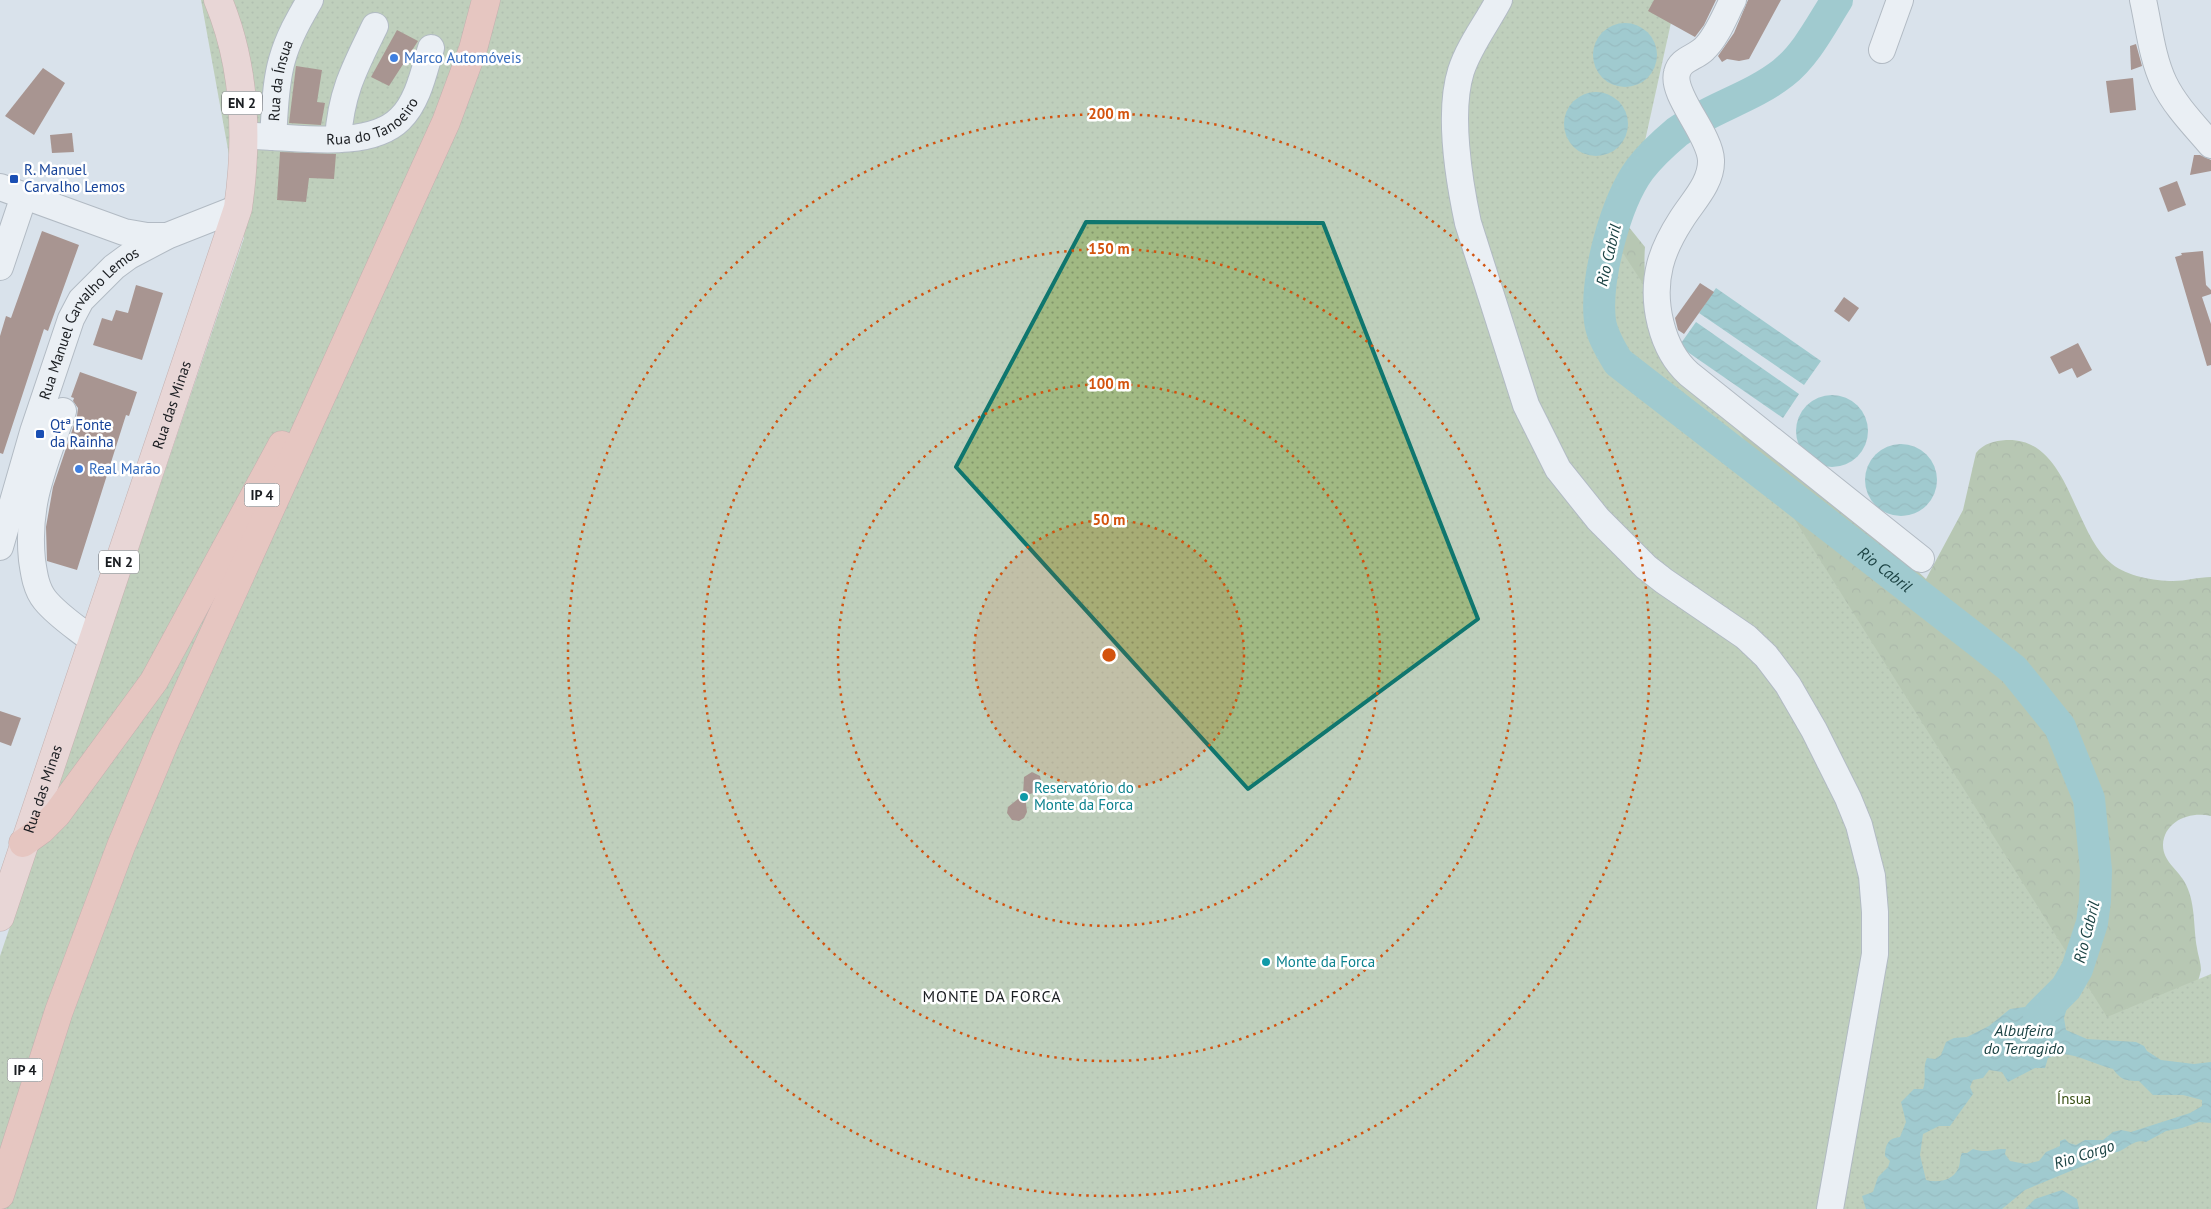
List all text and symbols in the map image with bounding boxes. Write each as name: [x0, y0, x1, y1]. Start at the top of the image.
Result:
street label: Rua da Ínsua: [264, 37, 297, 122]
place label: Marco Automóveis: [404, 48, 521, 67]
marker: Marco Automóveis: [388, 52, 400, 64]
road number: EN 2: [222, 92, 262, 115]
street label: Rua do Tanoeiro: [326, 94, 422, 149]
text: 200 m: [1088, 104, 1130, 123]
place label: R. Manuel Carvalho Lemos: [24, 160, 125, 196]
marker: R. Manuel Carvalho Lemos: [8, 173, 20, 185]
water label: Rio Cabril: [1591, 221, 1625, 288]
text: 150 m: [1088, 239, 1130, 258]
street label: Rua Manuel Carvalho Lemos: [35, 242, 142, 402]
street label: Rua das Minas: [148, 358, 195, 452]
text: 100 m: [1088, 374, 1130, 393]
place label: Qtª Fonte da Rainha: [50, 415, 114, 451]
marker: Qtª Fonte da Rainha: [34, 428, 46, 440]
place label: Real Marão: [89, 459, 161, 478]
marker: Real Marão: [73, 463, 85, 475]
road number: IP 4: [244, 484, 280, 506]
text: 50 m: [1093, 510, 1125, 529]
water label: Rio Cabril: [1854, 542, 1917, 597]
road number: EN 2: [99, 550, 139, 574]
centre of rings: [1100, 646, 1118, 664]
street label: Rua das Minas: [19, 742, 66, 836]
place label: Reservatório do Monte da Forca: [1034, 778, 1134, 814]
marker: Reservatório do Monte da Forca: [1018, 791, 1030, 803]
water label: Rio Cabril: [2069, 898, 2103, 965]
place label: Monte da Forca: [1276, 952, 1375, 971]
marker: Monte da Forca: [1260, 956, 1272, 968]
district label: MONTE DA FORCA: [922, 986, 1062, 1006]
water label: Albufeira do Terragido: [1984, 1020, 2064, 1058]
road number: IP 4: [8, 1058, 42, 1082]
park label: Ínsua: [2057, 1089, 2091, 1108]
water label: Rio Corgo: [2051, 1135, 2117, 1173]

